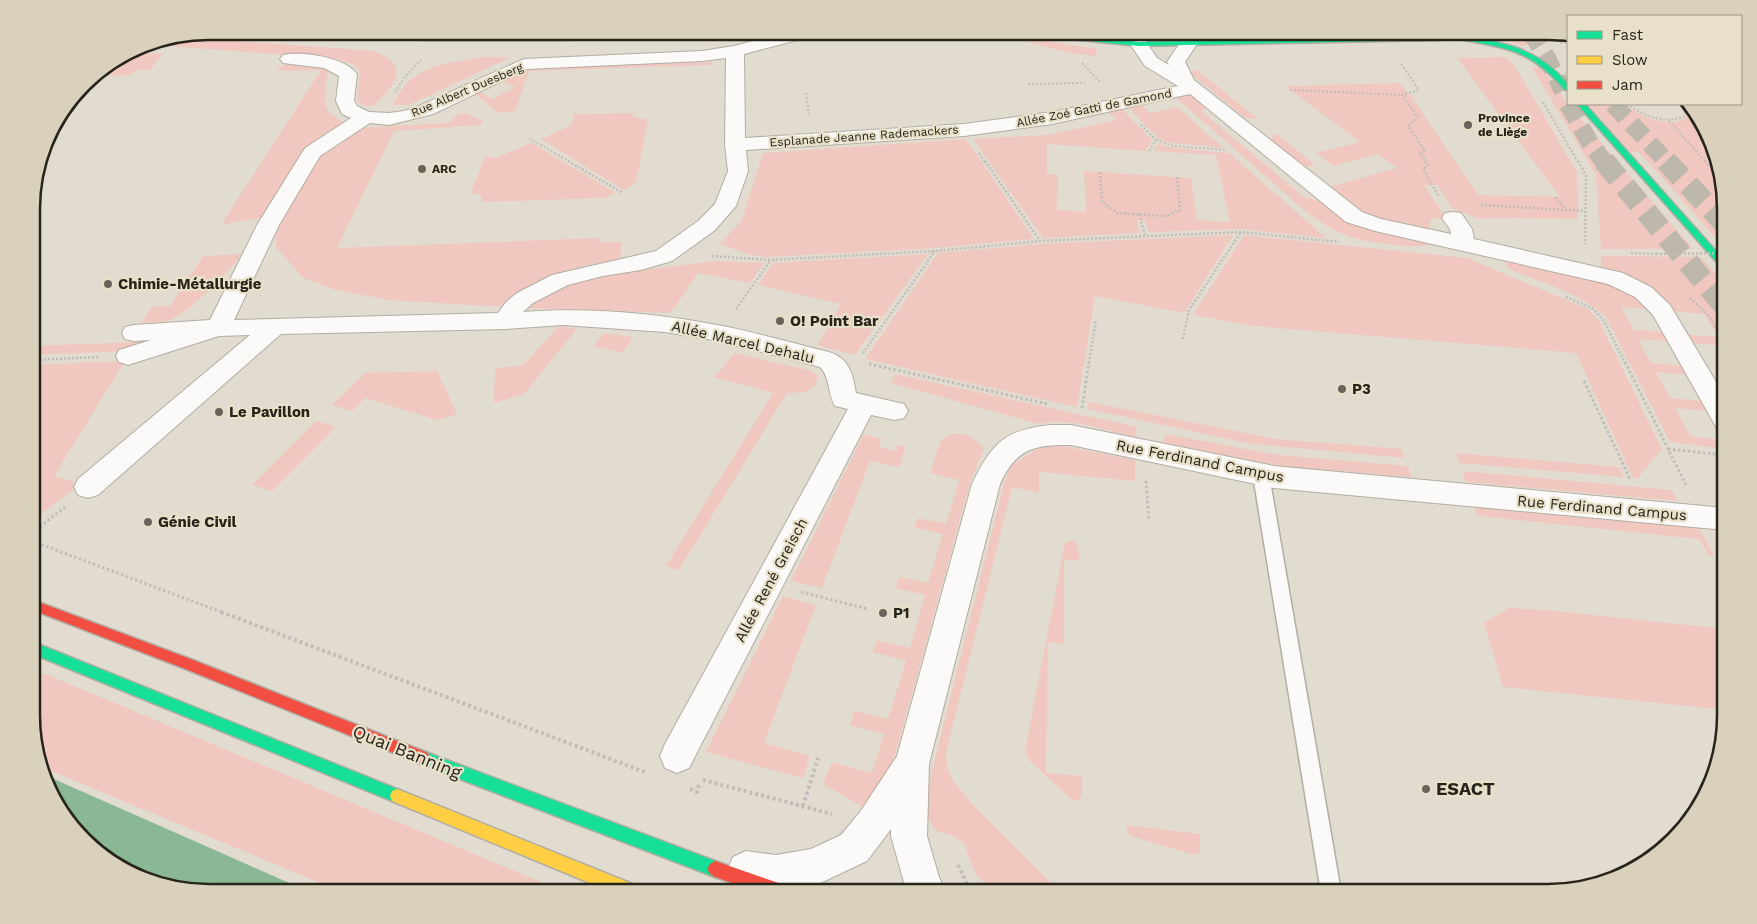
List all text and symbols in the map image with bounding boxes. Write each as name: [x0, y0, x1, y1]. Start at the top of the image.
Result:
legend: [1567, 15, 1742, 105]
text: Fast: [1612, 26, 1644, 44]
text: Slow: [1612, 51, 1648, 69]
street label: Rue Albert Duesberg: [409, 60, 526, 120]
text: Jam: [1612, 76, 1643, 94]
street label: Allée Zoé Gatti de Gamond: [1015, 86, 1173, 130]
place label: Province de Liège: [1478, 111, 1530, 139]
marker: Province de Liège: [1462, 119, 1474, 131]
street label: Esplanade Jeanne Rademackers: [769, 122, 959, 150]
place label: ARC: [432, 162, 457, 176]
marker: ARC: [416, 163, 428, 175]
place label: Chimie-Métallurgie: [118, 275, 262, 293]
marker: Chimie-Métallurgie: [102, 278, 114, 290]
place label: O! Point Bar: [790, 312, 879, 330]
marker: O! Point Bar: [774, 315, 786, 327]
street label: Allée Marcel Dehalu: [670, 317, 816, 367]
place label: P3: [1352, 380, 1371, 398]
marker: P3: [1336, 383, 1348, 395]
place label: Le Pavillon: [229, 403, 310, 421]
marker: Le Pavillon: [213, 406, 225, 418]
street label: Rue Ferdinand Campus: [1115, 436, 1285, 486]
street label: Rue Ferdinand Campus: [1516, 492, 1688, 524]
place label: Génie Civil: [158, 513, 237, 531]
street label: Allée René Greisch: [731, 515, 811, 645]
marker: Génie Civil: [142, 516, 154, 528]
place label: P1: [893, 604, 910, 622]
marker: P1: [877, 607, 889, 619]
street label: Quai Banning: [350, 720, 465, 783]
place label: ESACT: [1436, 778, 1495, 799]
marker: ESACT: [1420, 783, 1432, 795]

